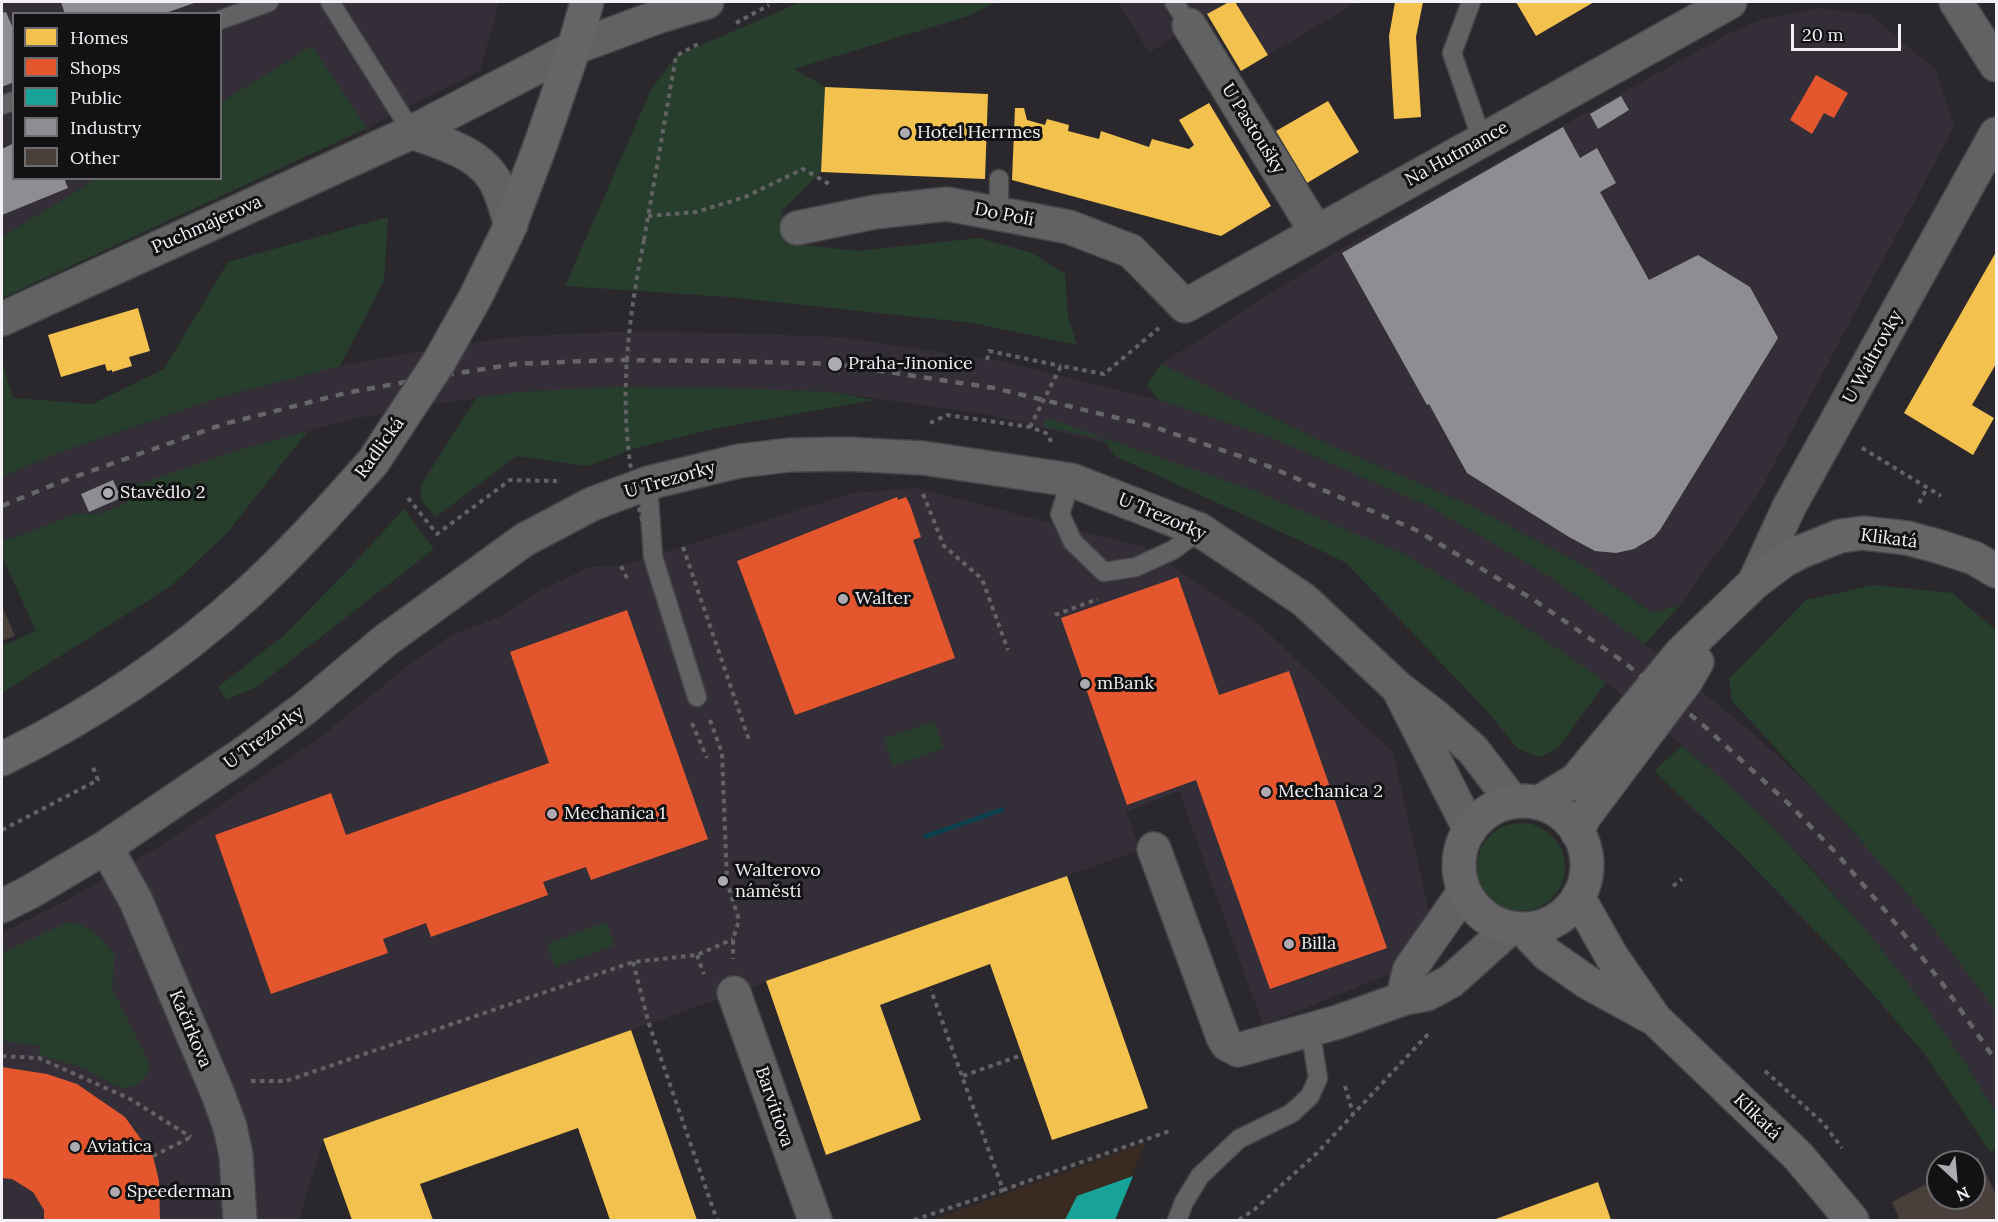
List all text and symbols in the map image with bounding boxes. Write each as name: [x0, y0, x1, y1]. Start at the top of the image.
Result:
legend: [12, 12, 222, 180]
scale bar: [1794, 12, 1904, 50]
text: 20 m: [1802, 23, 1844, 46]
text: Homes: [70, 26, 128, 49]
text: Shops: [70, 56, 121, 79]
street label: U Pastoušky: [1217, 80, 1289, 178]
text: Public: [70, 86, 122, 109]
text: Industry: [70, 116, 141, 139]
street label: Na Hutmance: [1402, 117, 1512, 191]
place label: Hotel Herrmes: [917, 122, 1041, 144]
marker: Hotel Herrmes: [898, 126, 912, 140]
text: Other: [70, 146, 120, 169]
street label: Puchmajerova: [149, 191, 265, 259]
street label: Do Polí: [973, 199, 1035, 231]
street label: U Waltrovky: [1839, 307, 1907, 407]
place label: Praha-Jinonice: [848, 353, 973, 375]
marker: Praha-Jinonice: [826, 355, 844, 373]
street label: Radlická: [351, 413, 409, 483]
street label: U Trezorky: [622, 457, 718, 503]
place label: Stavědlo 2: [120, 482, 205, 504]
marker: Stavědlo 2: [101, 486, 115, 500]
street label: U Trezorky: [1115, 489, 1209, 545]
street label: Klikatá: [1859, 525, 1919, 553]
place label: Walter: [855, 588, 911, 610]
marker: Walter: [836, 592, 850, 606]
place label: mBank: [1097, 673, 1154, 695]
marker: mBank: [1078, 677, 1092, 691]
street label: U Trezorky: [220, 702, 308, 774]
place label: Mechanica 2: [1278, 781, 1383, 803]
marker: Mechanica 2: [1259, 785, 1273, 799]
place label: Mechanica 1: [564, 803, 666, 825]
marker: Mechanica 1: [545, 807, 559, 821]
place label: Walterovo náměstí: [735, 860, 821, 902]
marker: Walterovo náměstí: [716, 874, 730, 888]
place label: Billa: [1301, 933, 1336, 955]
marker: Billa: [1282, 937, 1296, 951]
street label: Kačírkova: [164, 987, 216, 1071]
street label: Barvitiova: [750, 1064, 798, 1150]
street label: Klikatá: [1729, 1089, 1785, 1145]
place label: Aviatica: [87, 1136, 152, 1158]
marker: Aviatica: [68, 1140, 82, 1154]
north arrow: [1926, 1150, 1986, 1210]
place label: Speederman: [127, 1181, 232, 1203]
text: N: [1953, 1183, 1973, 1206]
marker: Speederman: [108, 1185, 122, 1199]

